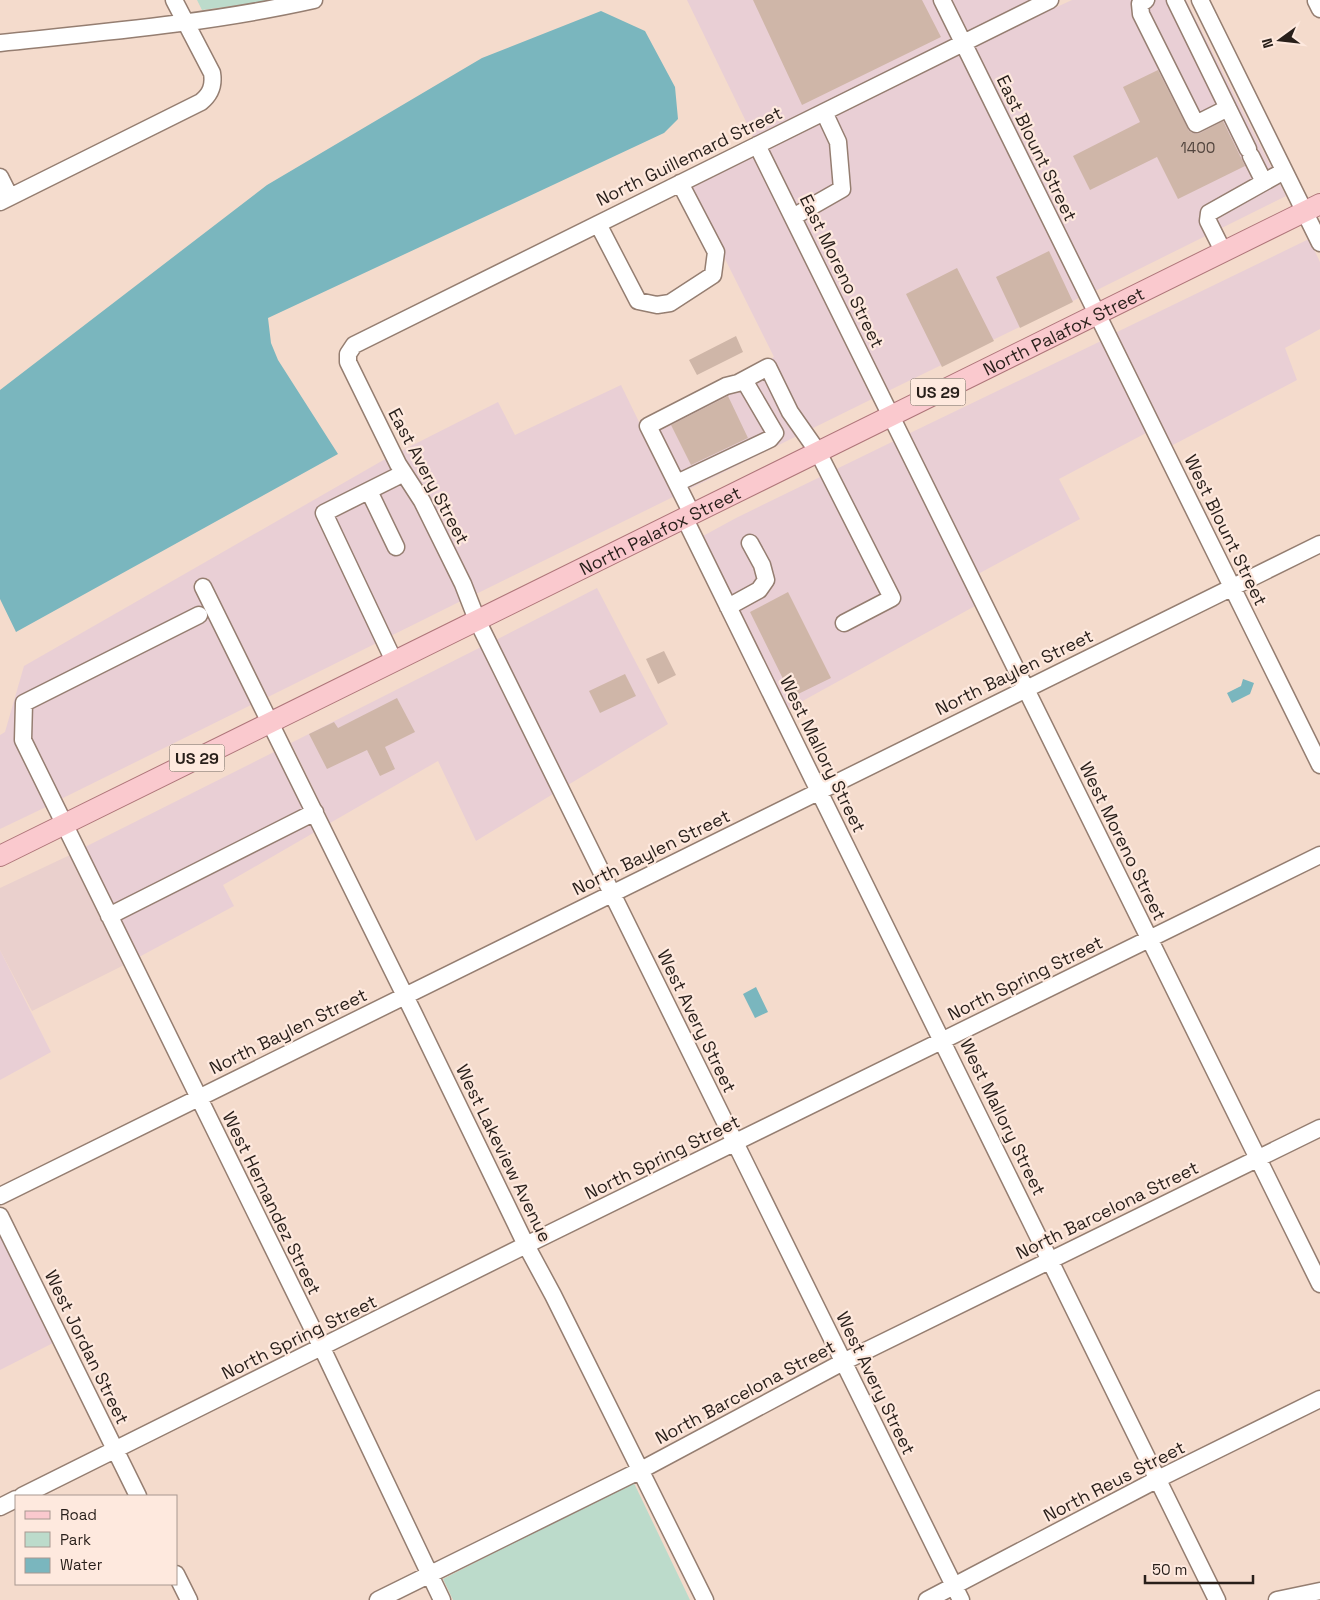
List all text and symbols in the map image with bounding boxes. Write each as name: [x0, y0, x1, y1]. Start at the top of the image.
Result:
north arrow: [1255, 15, 1305, 65]
text: N: [1258, 36, 1277, 50]
street label: East Blount Street: [992, 71, 1082, 225]
street label: North Guillemard Street: [592, 101, 786, 211]
house number: 1400: [1181, 138, 1215, 157]
street label: East Moreno Street: [795, 190, 889, 352]
street label: North Palafox Street: [979, 281, 1148, 380]
road number: US 29: [910, 378, 966, 406]
street label: East Avery Street: [383, 404, 475, 548]
street label: West Blount Street: [1179, 451, 1273, 609]
street label: North Palafox Street: [575, 480, 745, 580]
street label: North Baylen Street: [931, 624, 1097, 720]
street label: West Mallory Street: [775, 672, 871, 836]
road number: US 29: [170, 744, 224, 771]
street label: West Moreno Street: [1075, 758, 1171, 924]
street label: North Baylen Street: [568, 804, 734, 900]
street label: North Spring Street: [944, 930, 1106, 1026]
street label: West Avery Street: [652, 946, 742, 1096]
street label: North Baylen Street: [205, 983, 371, 1079]
street label: West Mallory Street: [955, 1035, 1051, 1199]
street label: West Lakeview Avenue: [451, 1060, 557, 1246]
street label: West Hernandez Street: [218, 1108, 326, 1298]
street label: North Spring Street: [581, 1109, 743, 1205]
street label: North Barcelona Street: [1012, 1156, 1202, 1264]
street label: West Jordan Street: [40, 1266, 134, 1428]
street label: North Spring Street: [218, 1289, 380, 1385]
street label: West Avery Street: [831, 1308, 921, 1458]
street label: North Barcelona Street: [651, 1335, 839, 1449]
street label: North Reus Street: [1039, 1435, 1189, 1527]
legend: [15, 1495, 178, 1585]
text: Road: [60, 1505, 97, 1524]
text: Park: [60, 1530, 91, 1549]
scale bar: [1145, 1552, 1252, 1584]
text: Water: [60, 1555, 103, 1574]
text: 50 m: [1152, 1560, 1187, 1579]

